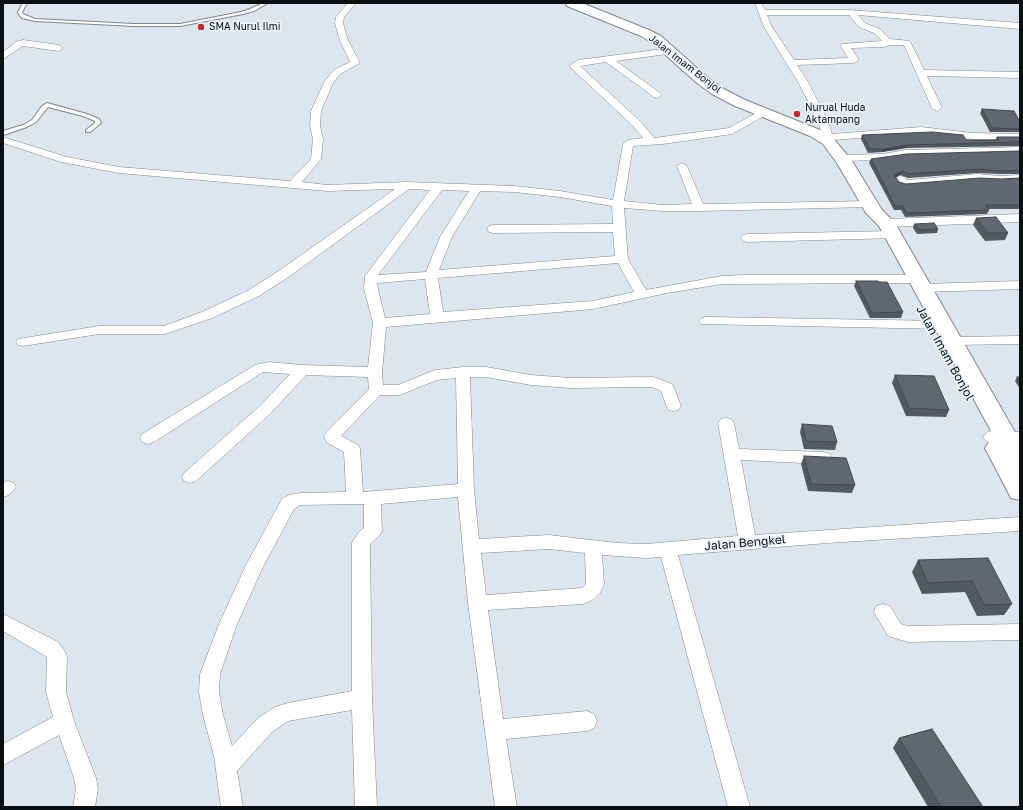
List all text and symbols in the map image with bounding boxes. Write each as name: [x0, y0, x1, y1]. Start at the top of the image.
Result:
place label: SMA Nurul Ilmi: [209, 21, 280, 33]
marker: SMA Nurul Ilmi: [196, 22, 206, 32]
street label: Jalan Imam Bonjol: [646, 32, 724, 96]
place label: Nurual Huda Aktampang: [805, 102, 865, 126]
marker: Nurual Huda Aktampang: [792, 109, 802, 119]
street label: Jalan Imam Bonjol: [913, 303, 977, 403]
street label: Jalan Bengkel: [704, 532, 786, 554]

